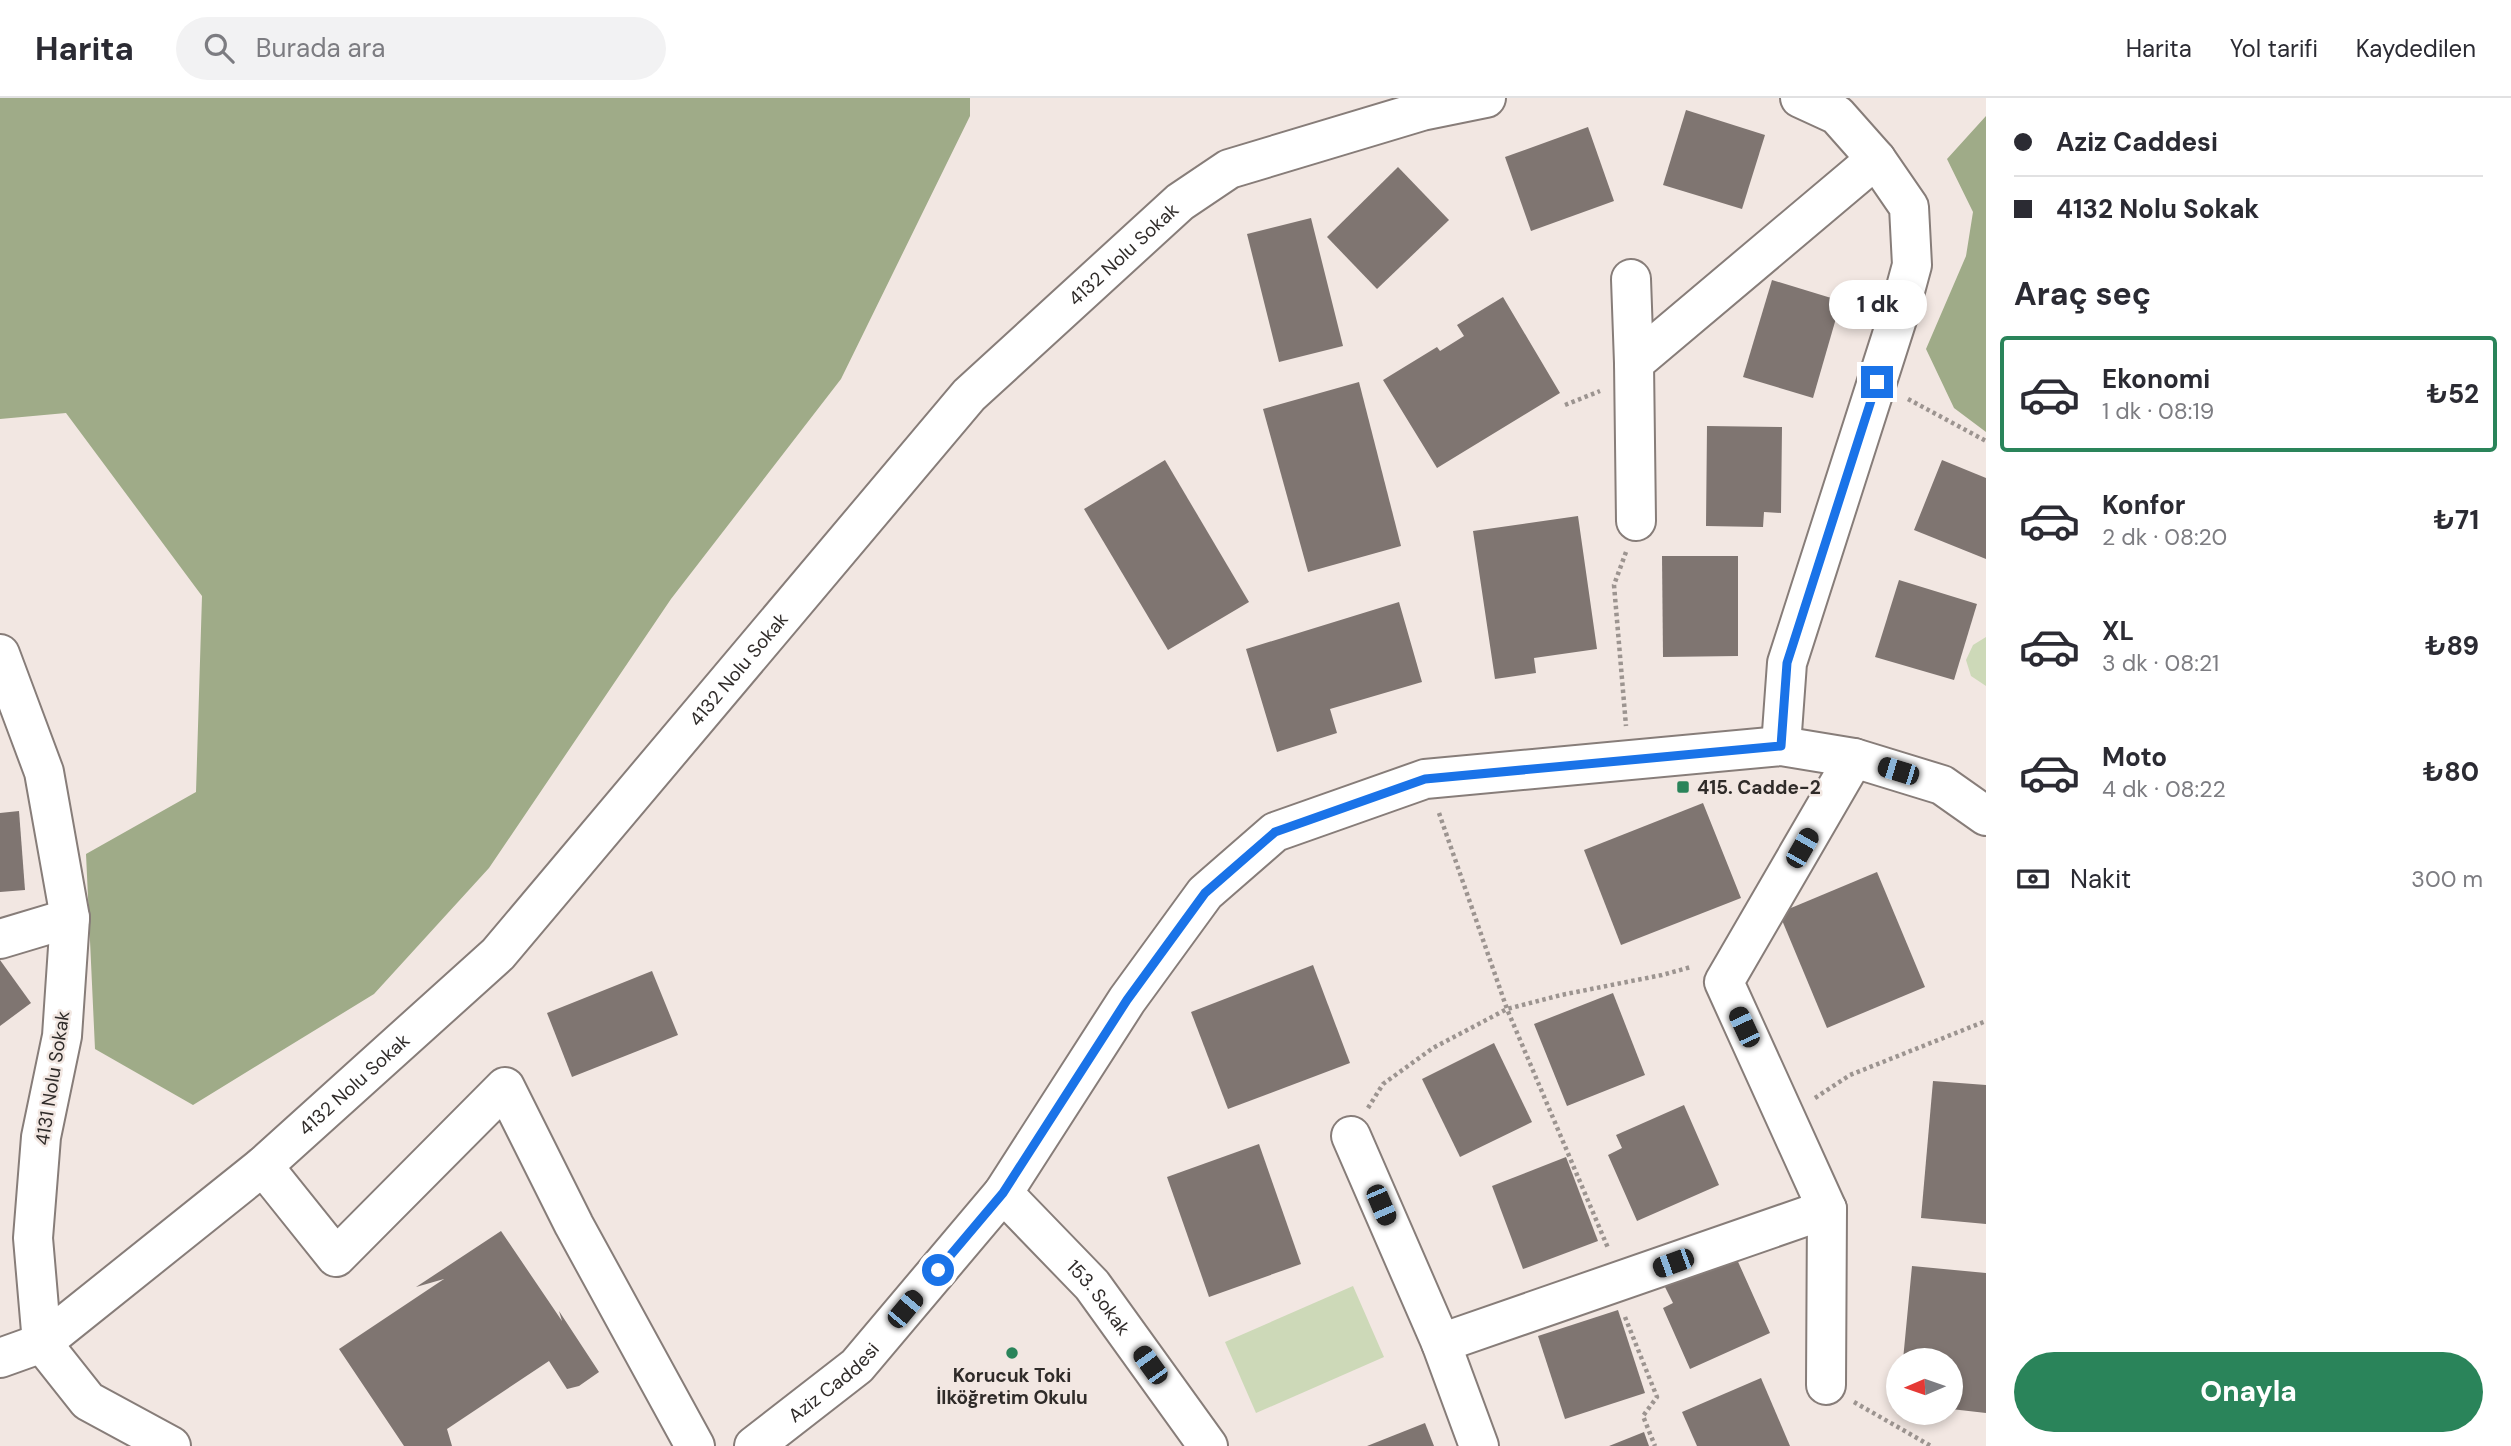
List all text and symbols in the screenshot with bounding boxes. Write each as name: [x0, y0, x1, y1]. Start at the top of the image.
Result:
search box: [176, 17, 666, 80]
text: Harita: [35, 27, 134, 70]
icon: search: [200, 29, 238, 67]
text: Burada ara: [256, 31, 385, 65]
text: Harita: [2126, 33, 2192, 64]
text: Yol tarifi: [2230, 33, 2318, 64]
text: Kaydedilen: [2356, 33, 2476, 64]
text: Aziz Caddesi: [2056, 125, 2218, 159]
text: 4132 Nolu Sokak: [2056, 192, 2259, 226]
street label: 4132 Nolu Sokak: [1063, 197, 1184, 311]
text: Araç seç: [2014, 273, 2151, 315]
callout: 1 dk: [1828, 280, 1926, 330]
text: 1 dk: [1857, 289, 1899, 319]
text: Ekonomi: [2102, 362, 2210, 396]
icon: car: [2018, 363, 2081, 426]
route end: [1861, 366, 1893, 398]
text: ₺52: [2426, 377, 2479, 411]
text: 1 dk · 08:19: [2102, 396, 2214, 426]
text: Konfor: [2102, 488, 2185, 522]
icon: car: [2018, 489, 2081, 552]
text: ₺71: [2433, 503, 2479, 537]
text: 2 dk · 08:20: [2102, 522, 2227, 552]
street label: 4132 Nolu Sokak: [684, 607, 794, 731]
text: XL: [2102, 614, 2134, 648]
icon: car: [2018, 615, 2081, 678]
text: ₺89: [2425, 629, 2479, 663]
text: 3 dk · 08:21: [2102, 648, 2219, 678]
text: Moto: [2102, 740, 2167, 774]
icon: car: [2018, 741, 2081, 804]
car: [1875, 755, 1922, 787]
text: ₺80: [2423, 755, 2479, 789]
text: 4 dk · 08:22: [2102, 774, 2226, 804]
place label: 415. Cadde-2: [1697, 775, 1821, 800]
marker: 415. Cadde-2: [1675, 779, 1691, 795]
car: [1783, 825, 1822, 871]
icon: cash: [2014, 860, 2052, 898]
text: Nakit: [2070, 862, 2131, 896]
text: 300 m: [2411, 864, 2483, 894]
car: [1726, 1004, 1763, 1050]
street label: 4131 Nolu Sokak: [30, 1009, 76, 1147]
street label: 4132 Nolu Sokak: [293, 1028, 415, 1141]
car: [1364, 1182, 1399, 1228]
car: [1650, 1246, 1697, 1280]
route start: [922, 1254, 954, 1286]
street label: 153. Sokak: [1061, 1255, 1136, 1341]
car: [884, 1286, 927, 1332]
street label: Aziz Caddesi: [783, 1337, 885, 1428]
car: [1130, 1342, 1171, 1388]
marker: Korucuk Toki İlköğretim Okulu: [1004, 1345, 1020, 1361]
north arrow: [1886, 1348, 1964, 1424]
map controls: [1886, 1348, 1963, 1425]
button: Onayla: [2014, 1352, 2483, 1432]
place label: Korucuk Toki İlköğretim Okulu: [936, 1363, 1088, 1410]

